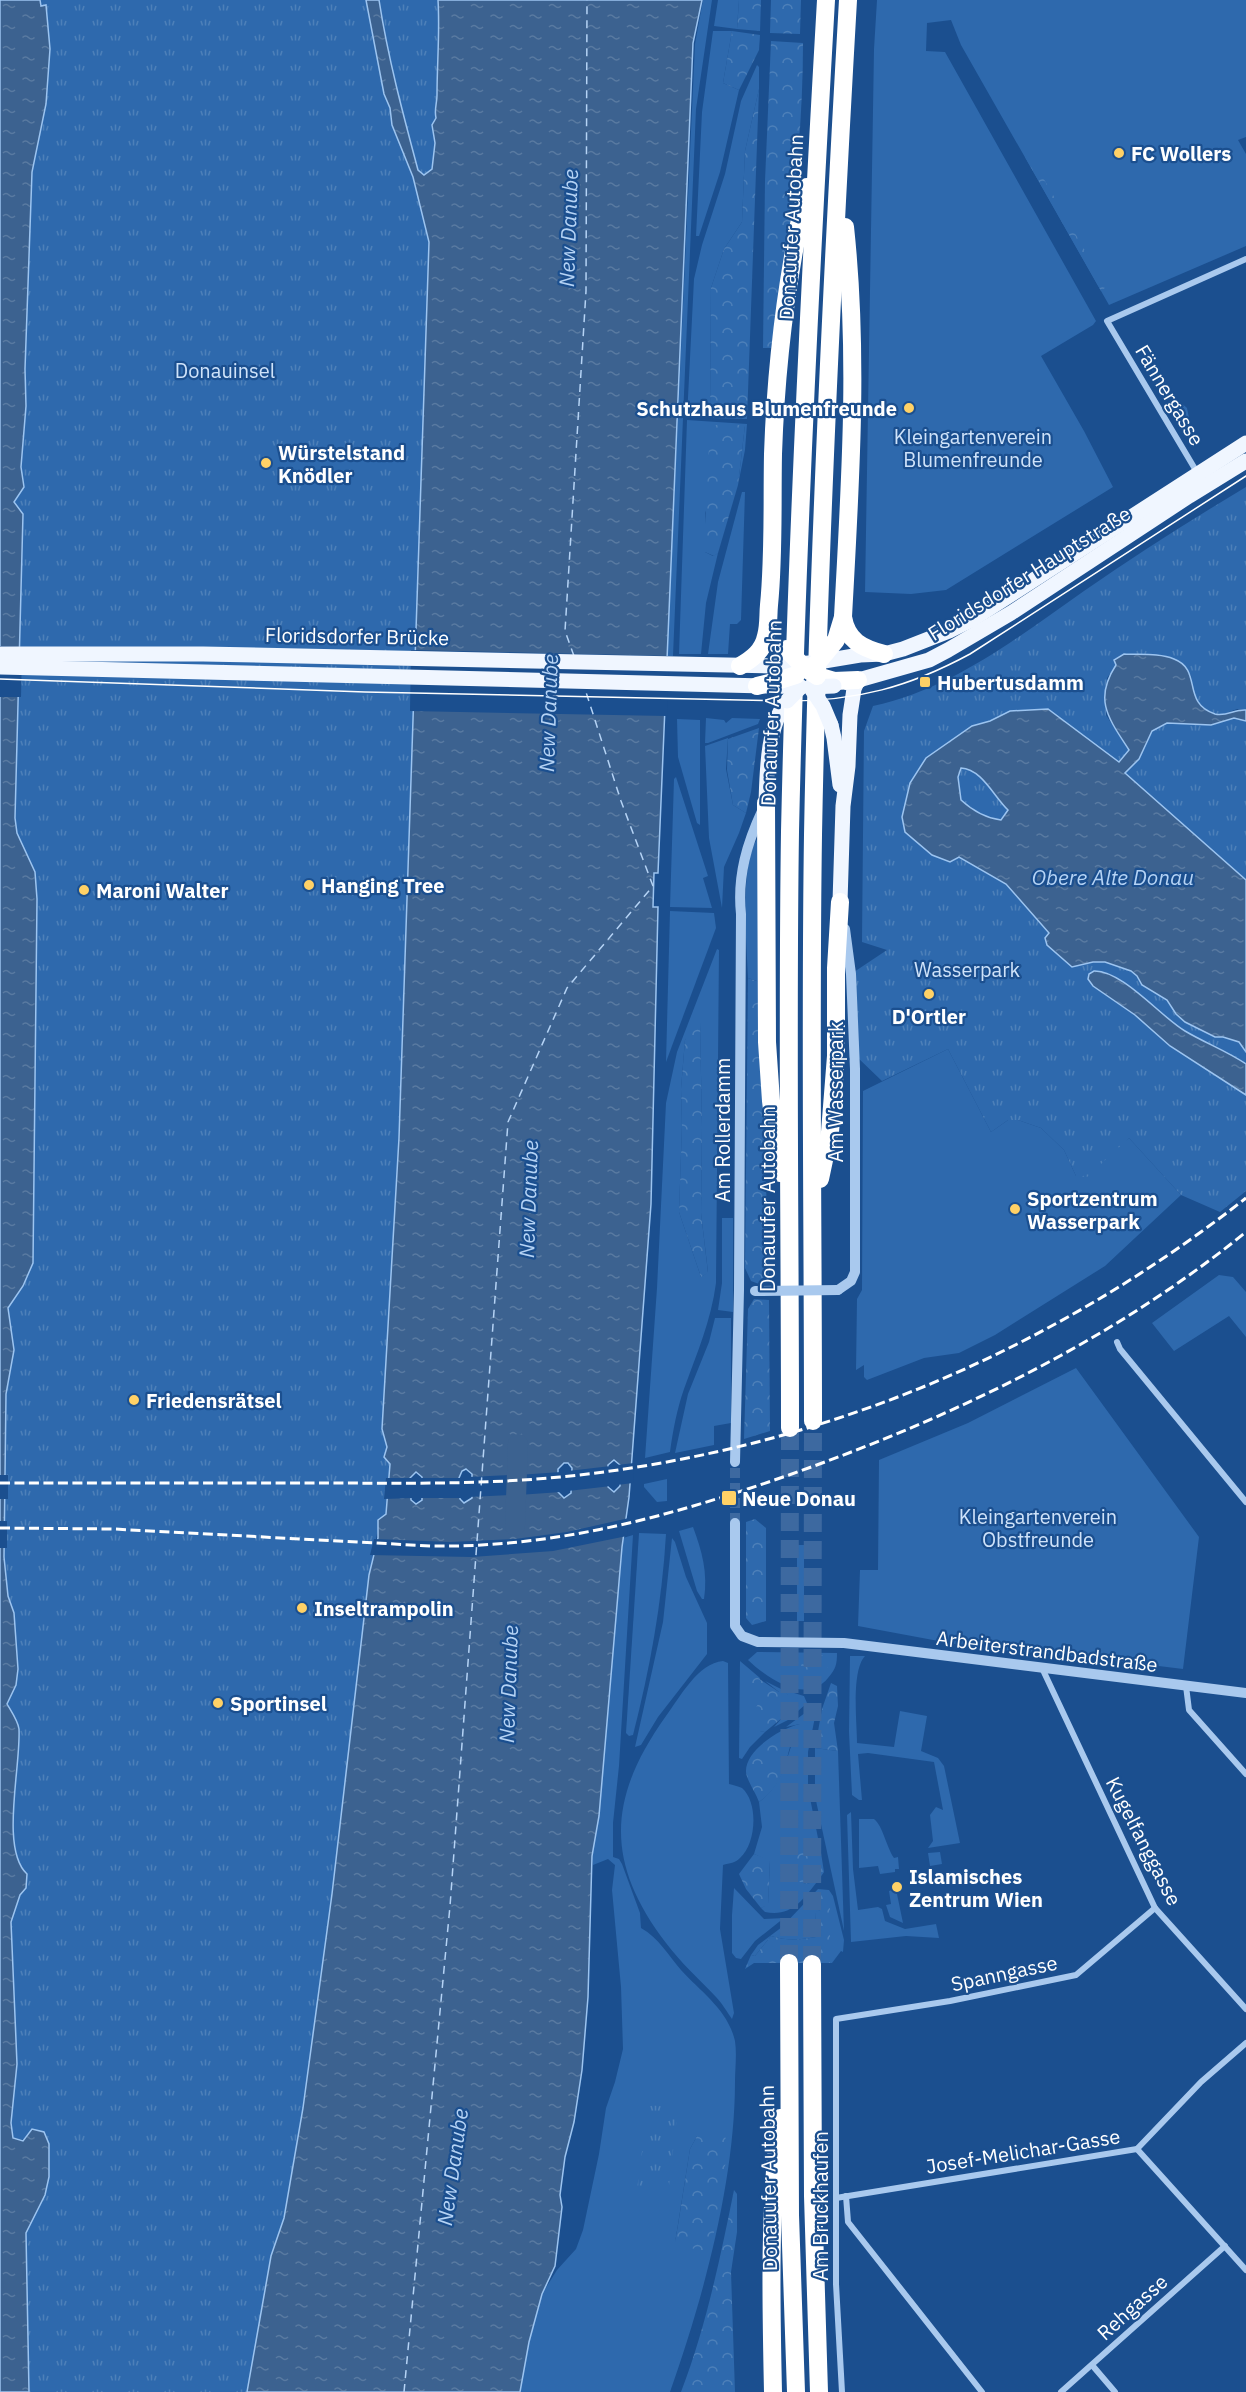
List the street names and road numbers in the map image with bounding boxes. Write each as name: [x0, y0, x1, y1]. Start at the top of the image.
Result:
street label: Donauufer Autobahn: [773, 133, 809, 321]
street label: Fännergasse: [1129, 340, 1211, 450]
street label: Floridsdorfer Hauptstraße: [923, 499, 1135, 646]
street label: Donauufer Autobahn: [754, 620, 788, 806]
street label: Floridsdorfer Brücke: [265, 621, 449, 651]
street label: Am Wasserpark: [822, 1021, 849, 1163]
street label: Am Rollerdamm: [709, 1058, 736, 1202]
street label: Donauufer Autobahn: [754, 1106, 781, 1292]
street label: Arbeiterstrandbadstraße: [935, 1624, 1159, 1678]
street label: Kugelfanggasse: [1100, 1772, 1188, 1910]
street label: Spanngasse: [948, 1949, 1060, 1997]
street label: Donauufer Autobahn: [753, 2085, 783, 2271]
street label: Josef-Melichar-Gasse: [924, 2122, 1122, 2180]
street label: Am Bruckhaufen: [807, 2131, 834, 2281]
street label: Rehgasse: [1091, 2268, 1173, 2346]

